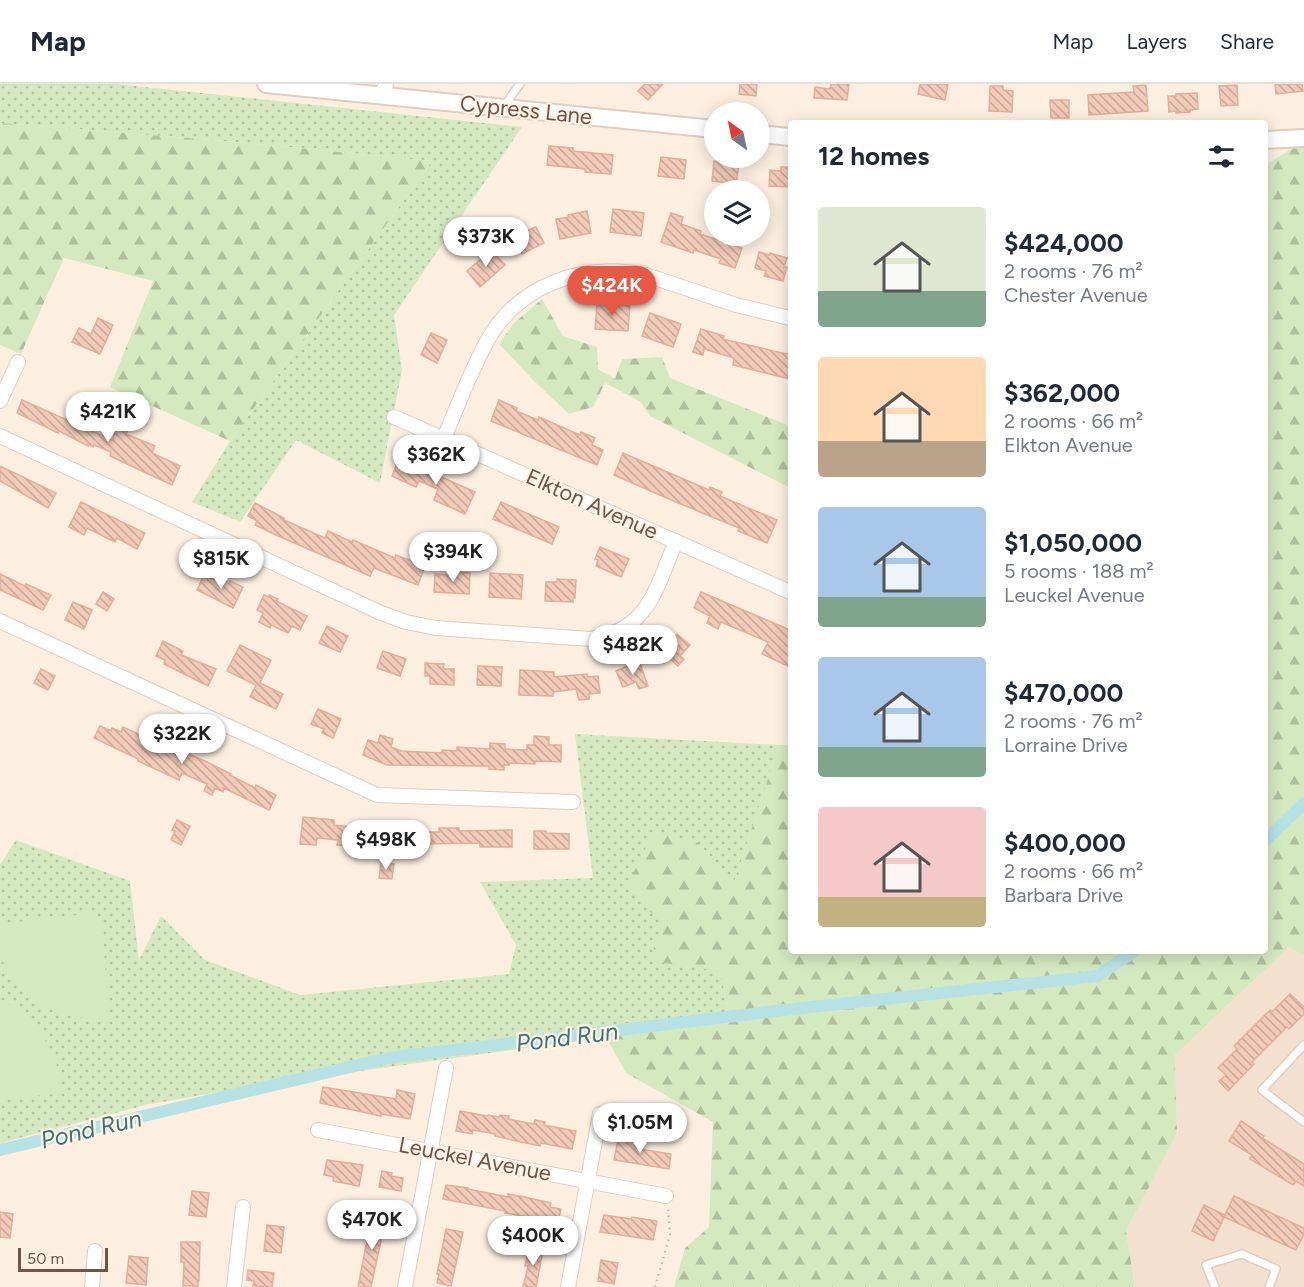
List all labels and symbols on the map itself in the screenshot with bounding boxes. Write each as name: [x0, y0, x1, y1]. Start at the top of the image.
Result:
street label: Cypress Lane: [459, 90, 593, 130]
north arrow: [704, 102, 770, 168]
pin: $373K: [444, 217, 528, 268]
pin: $424K: [570, 266, 654, 317]
pin: $421K: [66, 392, 150, 443]
pin: $362K: [394, 435, 478, 486]
street label: Elkton Avenue: [522, 463, 662, 545]
pin: $394K: [411, 532, 495, 583]
pin: $815K: [179, 539, 263, 590]
pin: $482K: [591, 625, 675, 676]
pin: $322K: [140, 714, 224, 765]
pin: $498K: [344, 820, 428, 871]
water label: Pond Run: [514, 1016, 620, 1058]
water label: Pond Run: [38, 1103, 144, 1155]
pin: $1.05M: [591, 1103, 689, 1154]
street label: Leuckel Avenue: [396, 1131, 554, 1187]
pin: $470K: [330, 1200, 414, 1251]
pin: $400K: [491, 1216, 575, 1267]
scale bar: [18, 1245, 108, 1272]

